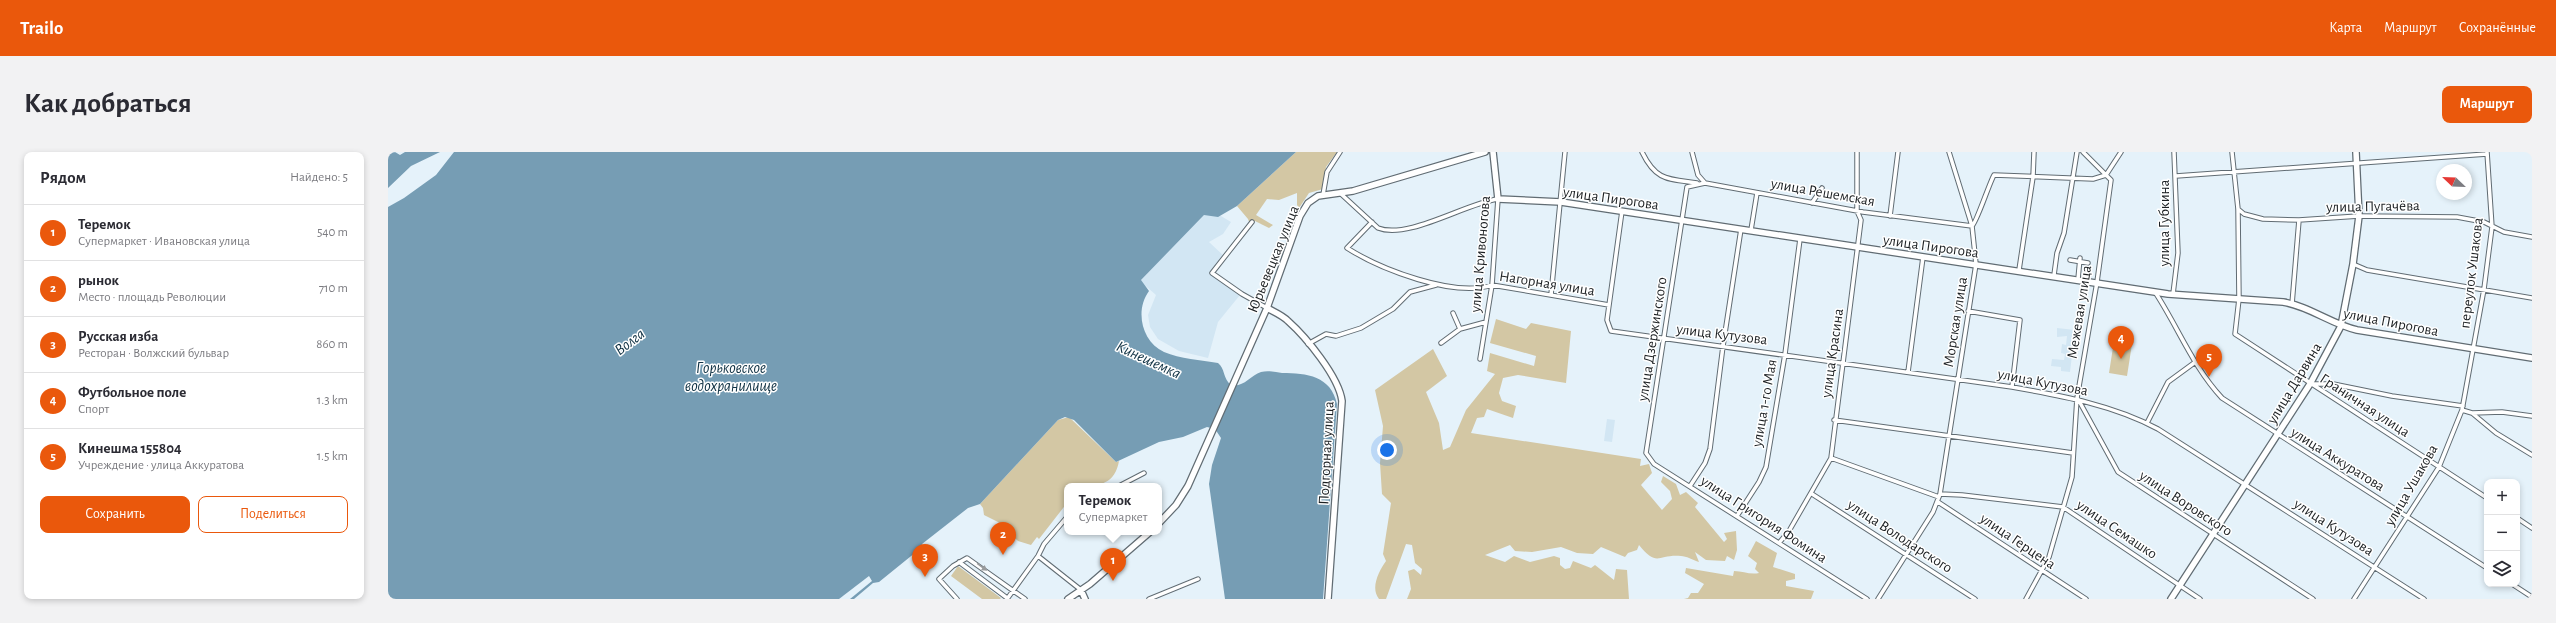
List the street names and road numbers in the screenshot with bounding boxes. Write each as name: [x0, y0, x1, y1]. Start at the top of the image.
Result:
street label: улица Решемская: [1769, 176, 1876, 209]
street label: улица Губкина: [2157, 179, 2172, 267]
street label: улица Пирогова: [1561, 184, 1660, 213]
street label: улица Кривоногова: [1468, 195, 1493, 314]
street label: улица Пугачёва: [2325, 198, 2420, 215]
street label: Юрьевецкая улица: [1245, 203, 1302, 315]
street label: переулок Ушакова: [2457, 217, 2486, 329]
street label: улица Пирогова: [1881, 232, 1980, 261]
street label: Межевая улица: [2065, 264, 2094, 360]
street label: Нагорная улица: [1498, 269, 1596, 298]
street label: улица Дзержинского: [1635, 276, 1670, 403]
street label: Морская улица: [1941, 276, 1970, 368]
street label: улица Пирогова: [2341, 306, 2440, 339]
street label: улица Красина: [1819, 307, 1846, 400]
street label: улица Кутузова: [1675, 321, 1768, 348]
street label: улица Дарвина: [2264, 340, 2325, 427]
street label: улица 1-го Мая: [1749, 358, 1780, 449]
street label: улица Кутузова: [1996, 366, 2089, 399]
street label: Граничная улица: [2317, 371, 2412, 440]
street label: Подгорная улица: [1316, 401, 1337, 505]
street label: улица Аккуратова: [2287, 424, 2387, 494]
street label: улица Ушакова: [2382, 442, 2441, 529]
street label: улица Воровского: [2136, 467, 2235, 539]
street label: улица Григория Фомина: [1697, 473, 1830, 566]
street label: улица Володарского: [1844, 496, 1955, 576]
street label: улица Семашко: [2073, 496, 2160, 562]
street label: улица Кутузова: [2290, 496, 2376, 559]
street label: улица Герцена: [1976, 510, 2058, 572]

